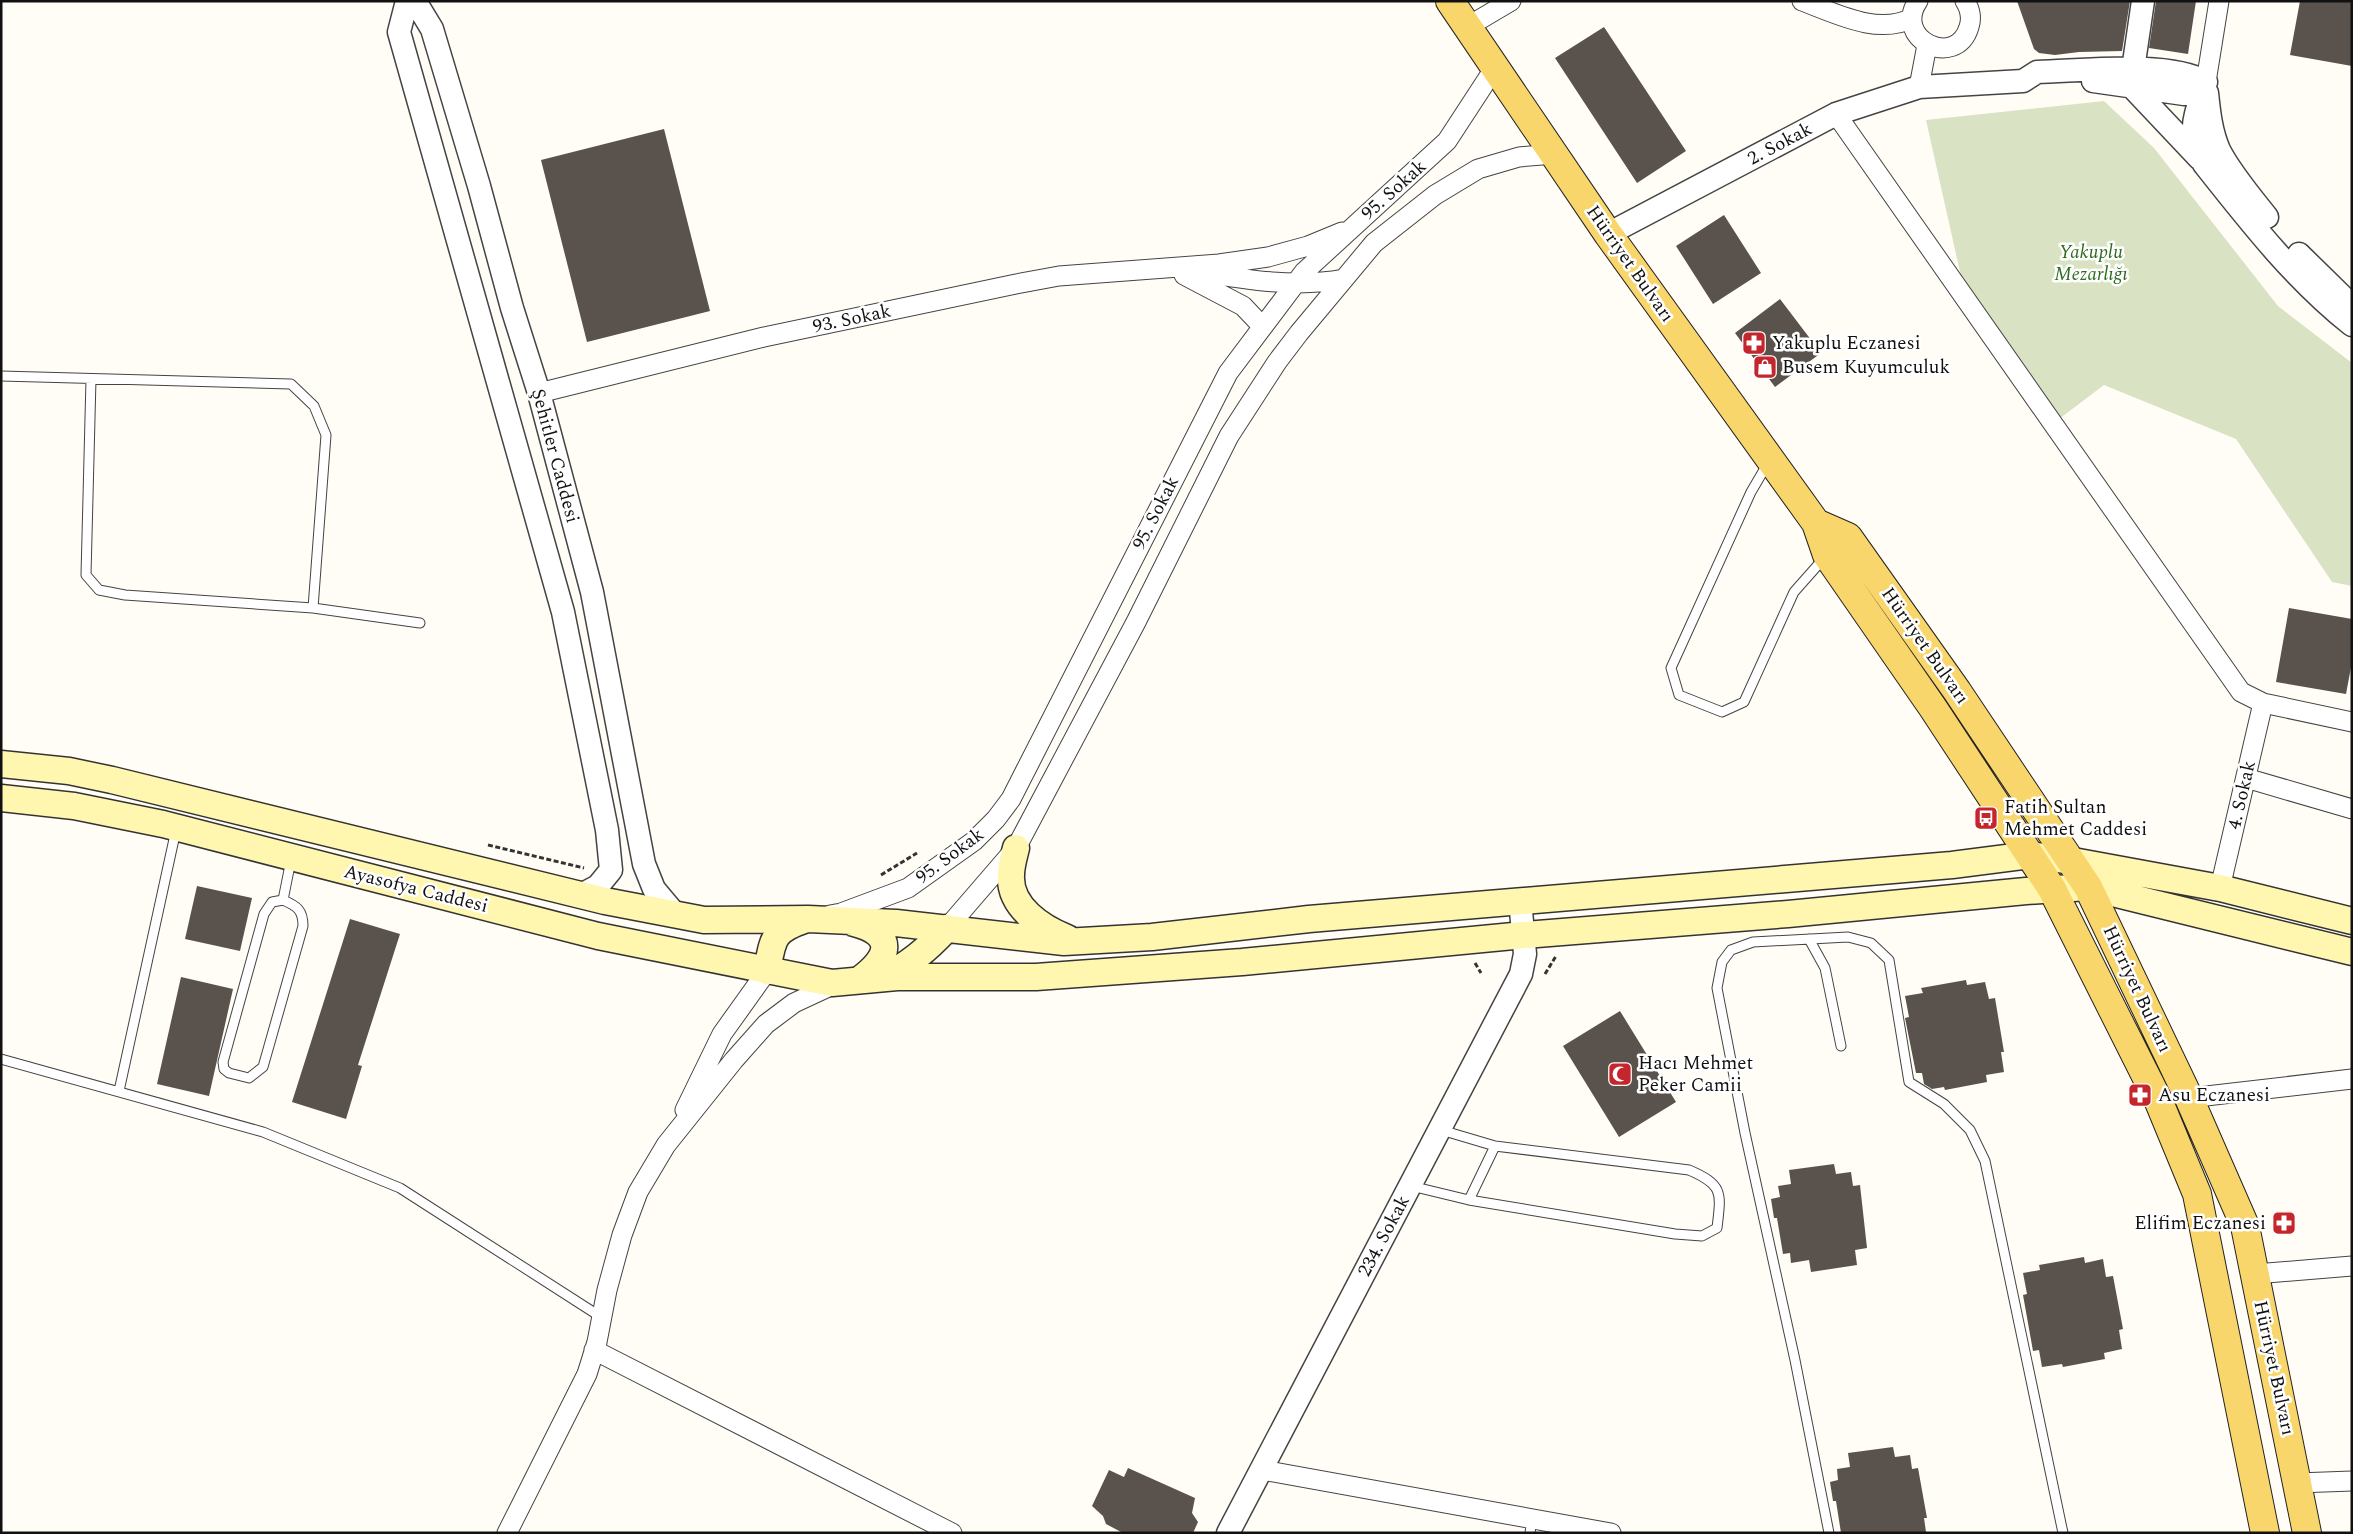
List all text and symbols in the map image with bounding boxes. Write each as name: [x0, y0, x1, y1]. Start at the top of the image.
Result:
street label: 2. Sokak: [1742, 115, 1818, 173]
street label: 95. Sokak: [1355, 152, 1433, 227]
street label: Hürriyet Bulvarı: [1579, 199, 1681, 329]
park label: Yakuplu Mezarlığı: [2054, 238, 2128, 289]
street label: 93. Sokak: [810, 296, 894, 341]
place label: Yakuplu Eczanesi: [1772, 329, 1921, 358]
pharmacy icon: Yakuplu Eczanesi: [1741, 330, 1767, 356]
place label: Busem Kuyumculuk: [1782, 353, 1951, 382]
shop icon: Busem Kuyumculuk: [1752, 354, 1778, 380]
street label: Şehitler Caddesi: [523, 386, 587, 526]
street label: 95. Sokak: [1125, 471, 1187, 555]
street label: Hürriyet Bulvarı: [1874, 581, 1976, 711]
street label: 4. Sokak: [2220, 757, 2264, 832]
place label: Fatih Sultan Mehmet Caddesi: [2004, 793, 2147, 844]
bus stop icon: Fatih Sultan Mehmet Caddesi: [1973, 805, 1999, 831]
street label: 95. Sokak: [910, 820, 991, 891]
street label: Ayasofya Caddesi: [341, 857, 491, 921]
street label: Hürriyet Bulvarı: [2095, 921, 2179, 1057]
place label: Hacı Mehmet Peker Camii: [1638, 1049, 1753, 1100]
mosque icon: Hacı Mehmet Peker Camii: [1607, 1061, 1633, 1087]
place label: Asu Eczanesi: [2158, 1081, 2270, 1110]
pharmacy icon: Asu Eczanesi: [2127, 1082, 2153, 1108]
street label: 234. Sokak: [1350, 1190, 1418, 1282]
place label: Elifim Eczanesi: [2134, 1209, 2266, 1238]
pharmacy icon: Elifim Eczanesi: [2271, 1210, 2297, 1236]
street label: Hürriyet Bulvarı: [2246, 1298, 2302, 1438]

